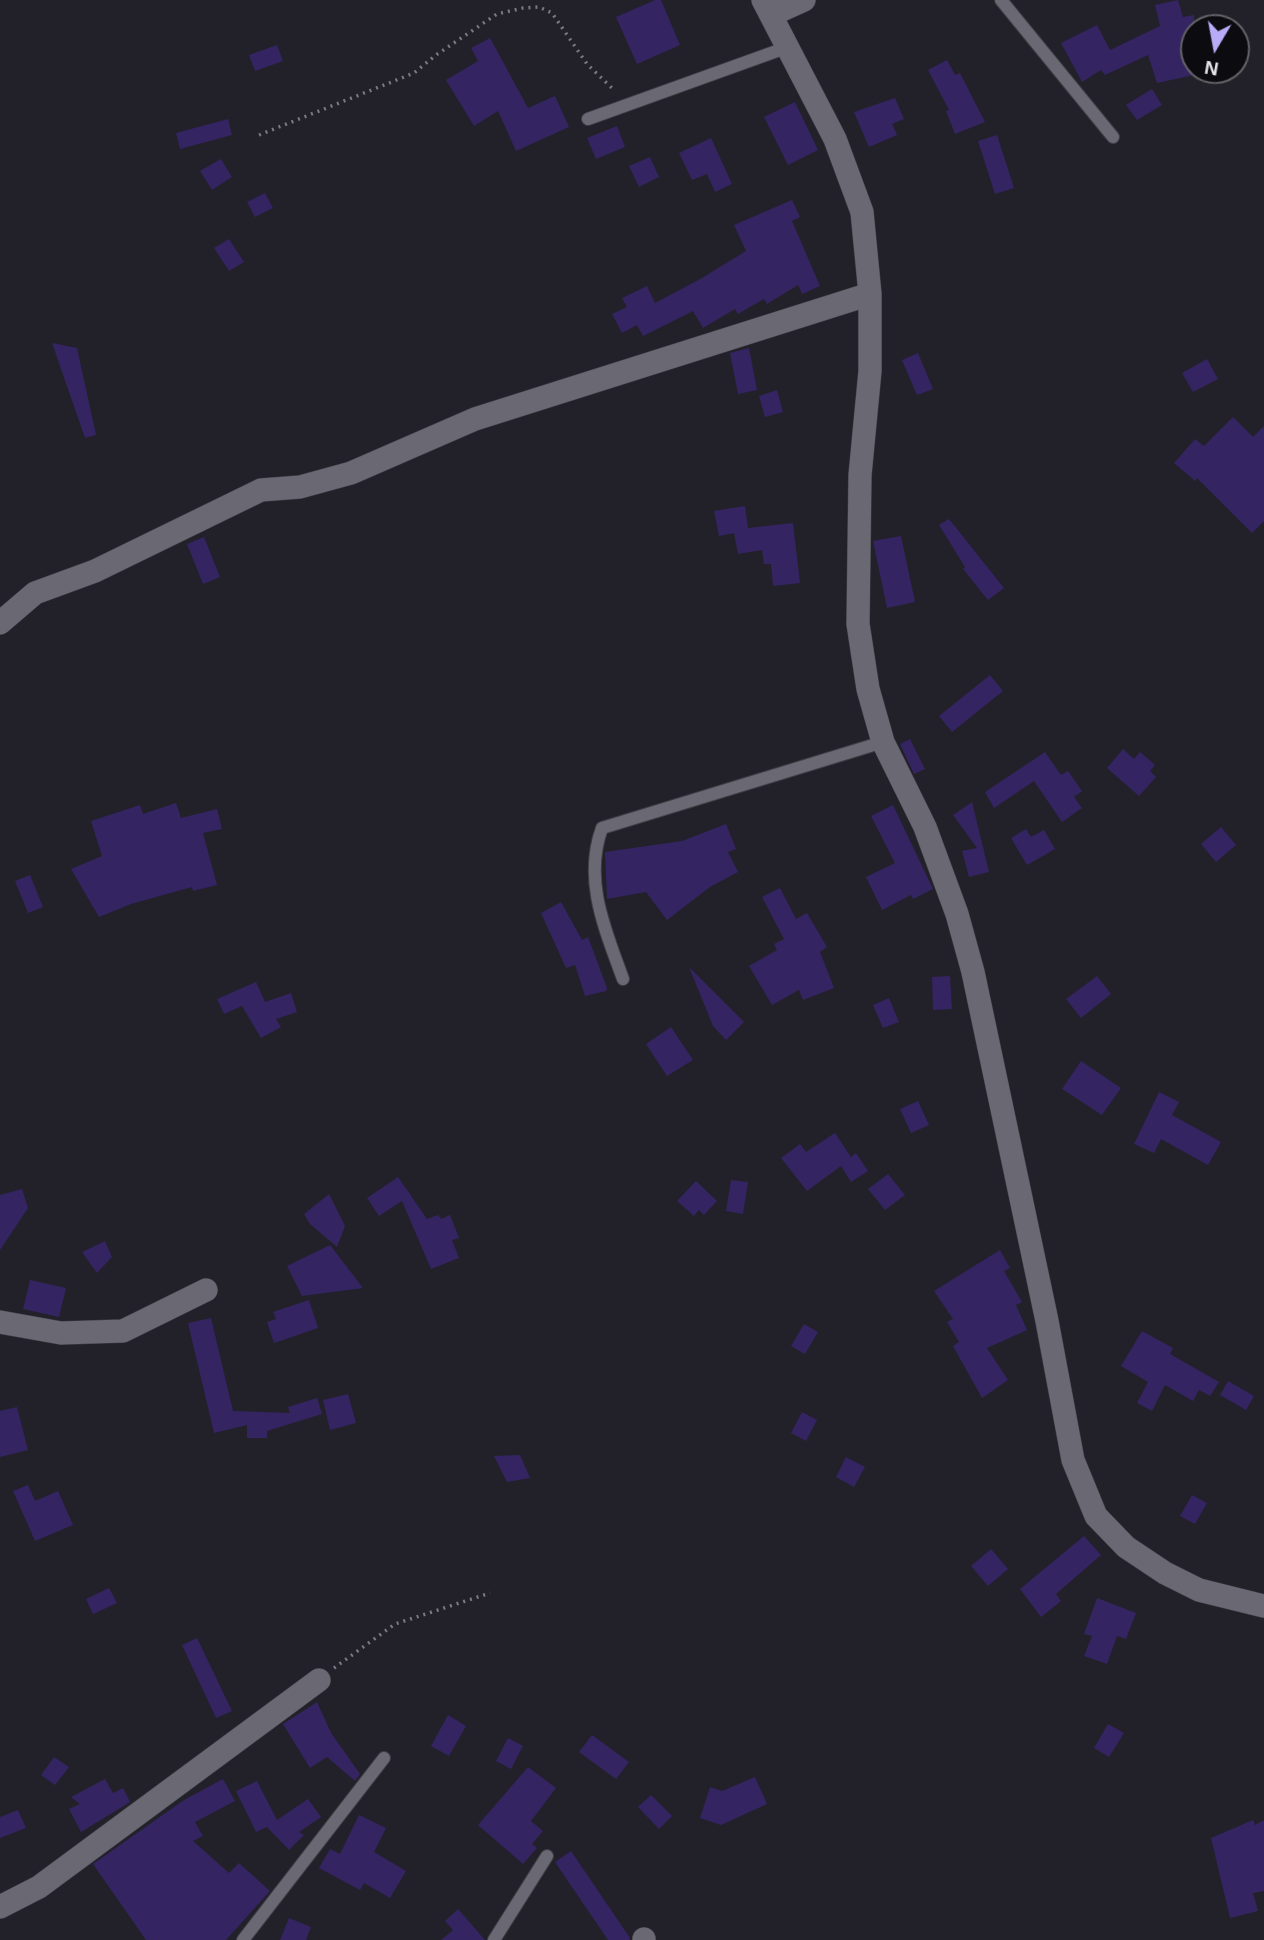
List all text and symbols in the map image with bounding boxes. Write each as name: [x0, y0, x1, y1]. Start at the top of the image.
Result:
north arrow: [1180, 14, 1250, 84]
text: N: [1203, 57, 1220, 80]

